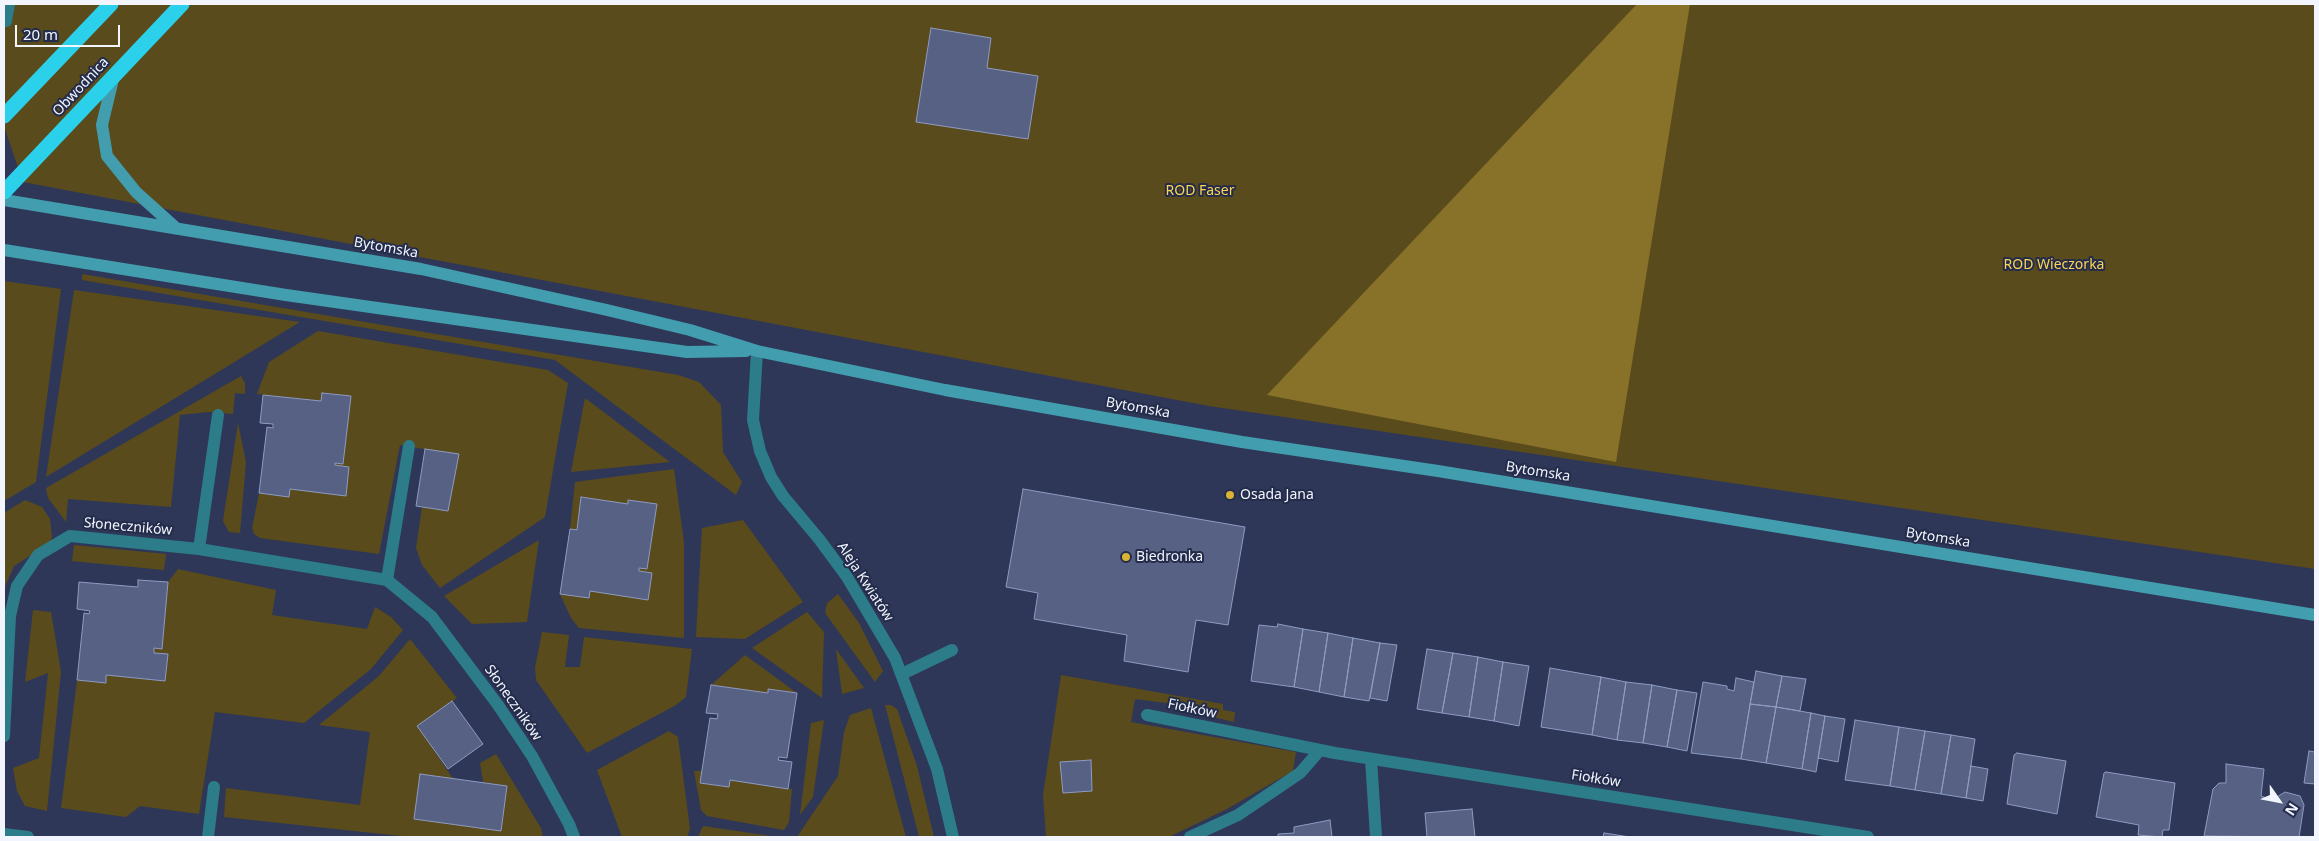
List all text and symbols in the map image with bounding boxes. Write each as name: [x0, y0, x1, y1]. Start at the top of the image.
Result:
scale bar: [18, 15, 122, 47]
text: 20 m: [23, 24, 58, 44]
street label: Obwodnica: [50, 54, 112, 120]
park label: ROD Faser: [1165, 183, 1235, 199]
street label: Bytomska: [353, 234, 419, 262]
park label: ROD Wieczorka: [2004, 257, 2104, 273]
street label: Bytomska: [1105, 394, 1171, 422]
street label: Bytomska: [1505, 459, 1571, 485]
place label: Osada Jana: [1240, 487, 1314, 503]
marker: Osada Jana: [1224, 489, 1236, 501]
street label: Słoneczników: [83, 515, 173, 539]
street label: Bytomska: [1905, 525, 1971, 551]
street label: Aleja Kwiatów: [833, 539, 897, 625]
place label: Biedronka: [1136, 549, 1203, 565]
marker: Biedronka: [1120, 551, 1132, 563]
street label: Słoneczników: [481, 662, 545, 744]
street label: Fiołków: [1166, 696, 1218, 722]
street label: Fiołków: [1570, 767, 1622, 791]
north arrow: [2254, 776, 2304, 826]
text: N: [2281, 799, 2303, 819]

